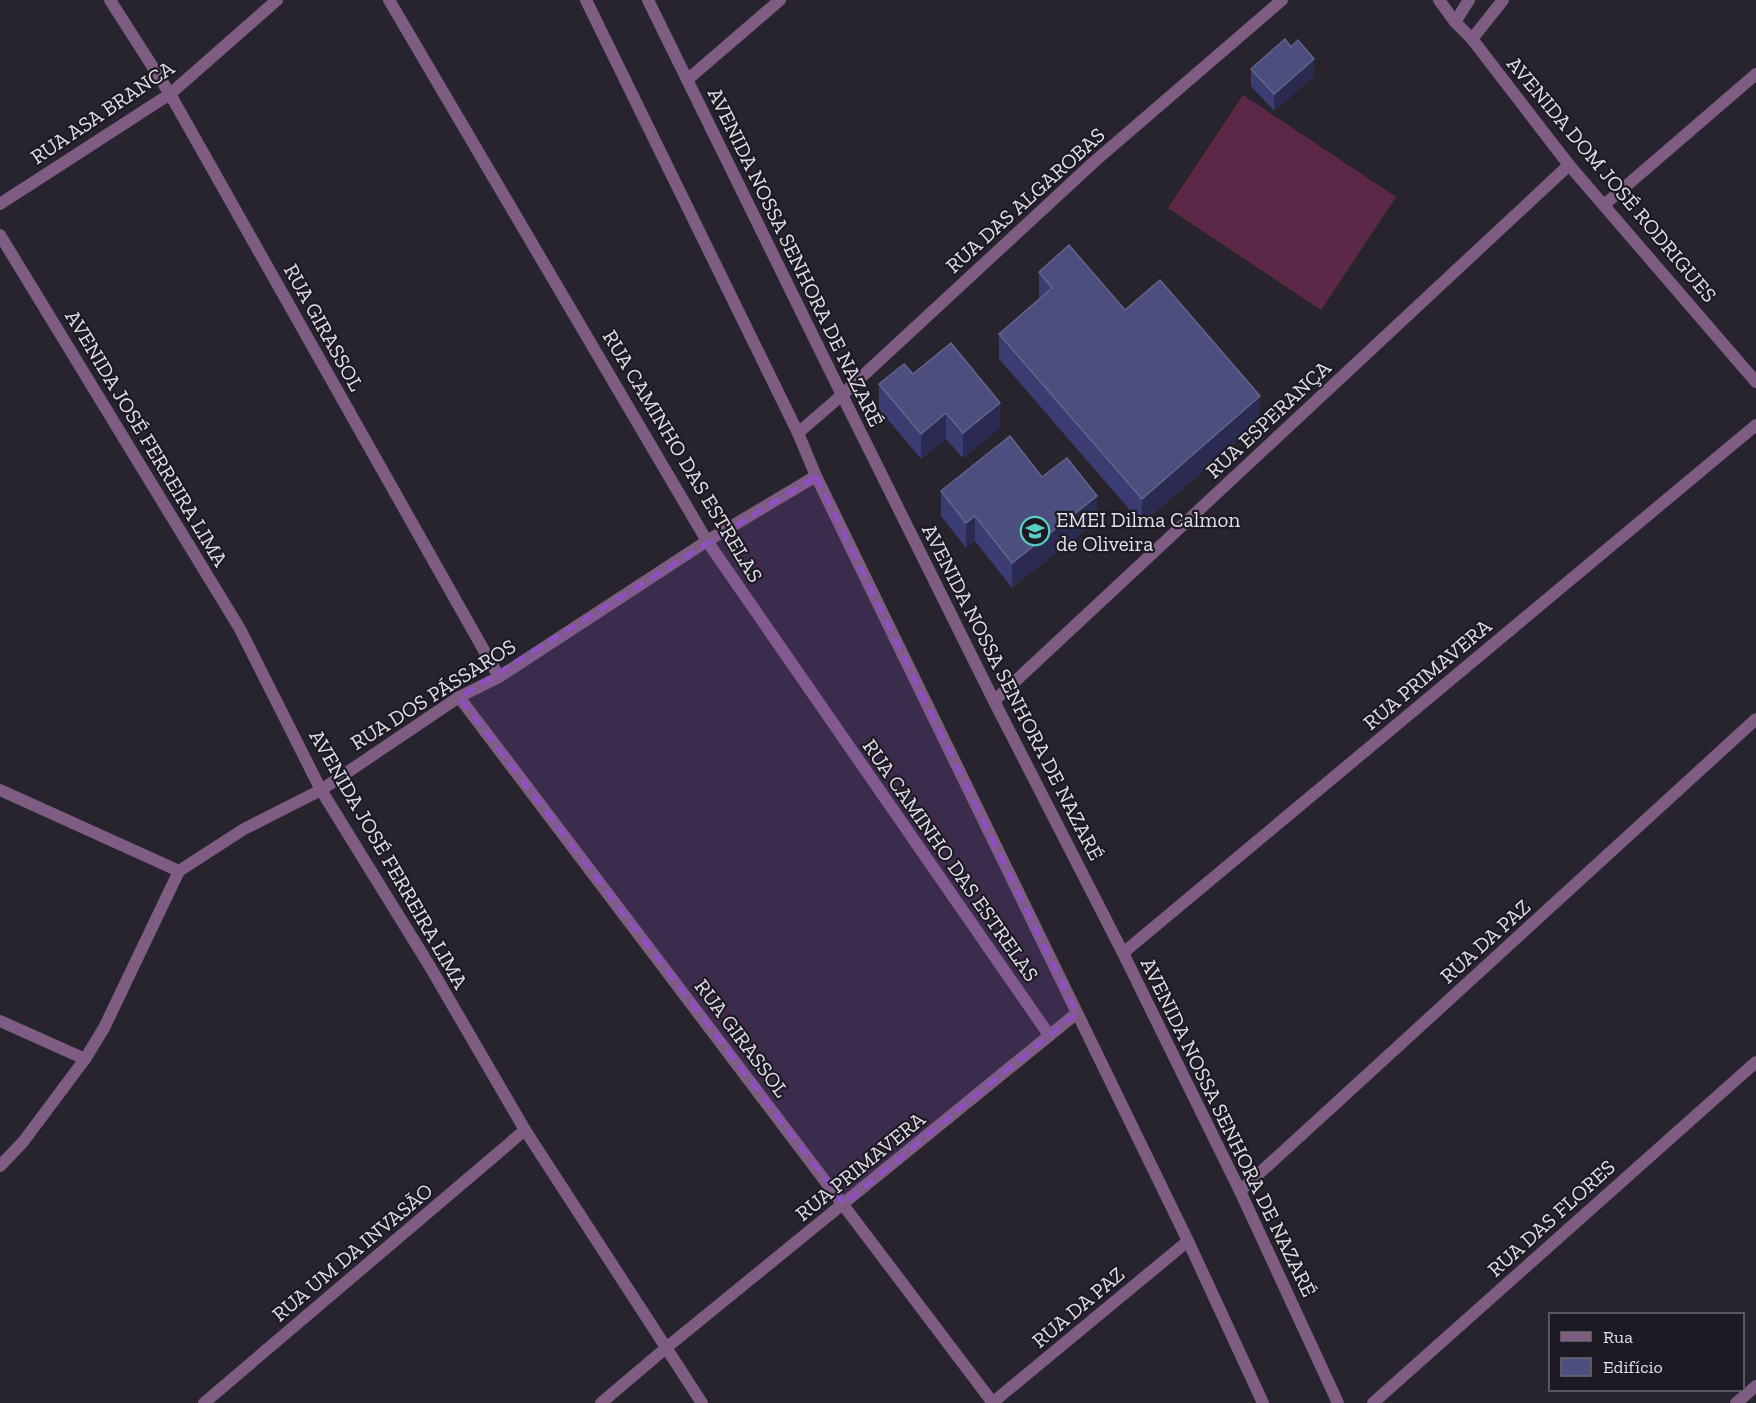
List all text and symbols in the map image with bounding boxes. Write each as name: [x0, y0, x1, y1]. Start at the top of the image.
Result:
street label: AVENIDA DOM JOSÉ RODRIGUES: [1502, 51, 1722, 307]
street label: RUA ASA BRANCA: [26, 55, 179, 169]
street label: AVENIDA NOSSA SENHORA DE NAZARÉ: [703, 83, 889, 431]
street label: RUA DAS ALGAROBAS: [940, 122, 1110, 278]
street label: RUA GIRASSOL: [279, 259, 369, 395]
street label: AVENIDA JOSÉ FERREIRA LIMA: [60, 305, 234, 571]
street label: RUA CAMINHO DAS ESTRELAS: [598, 325, 768, 587]
street label: RUA ESPERANÇA: [1200, 355, 1336, 483]
place label: EMEI Dilma Calmon de Oliveira: [1056, 507, 1240, 556]
school or university icon: EMEI Dilma Calmon de Oliveira: [1019, 515, 1051, 547]
street label: AVENIDA NOSSA SENHORA DE NAZARÉ: [917, 520, 1109, 864]
street label: RUA PRIMAVERA: [1358, 613, 1496, 735]
street label: RUA DOS PÁSSAROS: [346, 633, 520, 755]
street label: AVENIDA JOSÉ FERREIRA LIMA: [304, 725, 474, 993]
street label: RUA CAMINHO DAS ESTRELAS: [858, 734, 1044, 986]
street label: RUA DA PAZ: [1435, 894, 1535, 988]
street label: AVENIDA NOSSA SENHORA DE NAZARÉ: [1136, 953, 1322, 1301]
street label: RUA GIRASSOL: [690, 974, 795, 1102]
street label: RUA PRIMAVERA: [790, 1106, 930, 1226]
street label: RUA DAS FLORES: [1482, 1154, 1620, 1282]
street label: RUA UM DA INVASÃO: [267, 1178, 437, 1326]
street label: RUA DA PAZ: [1027, 1261, 1129, 1353]
legend: [1549, 1313, 1744, 1391]
text: Rua: [1603, 1326, 1633, 1348]
text: Edifício: [1603, 1356, 1663, 1378]

